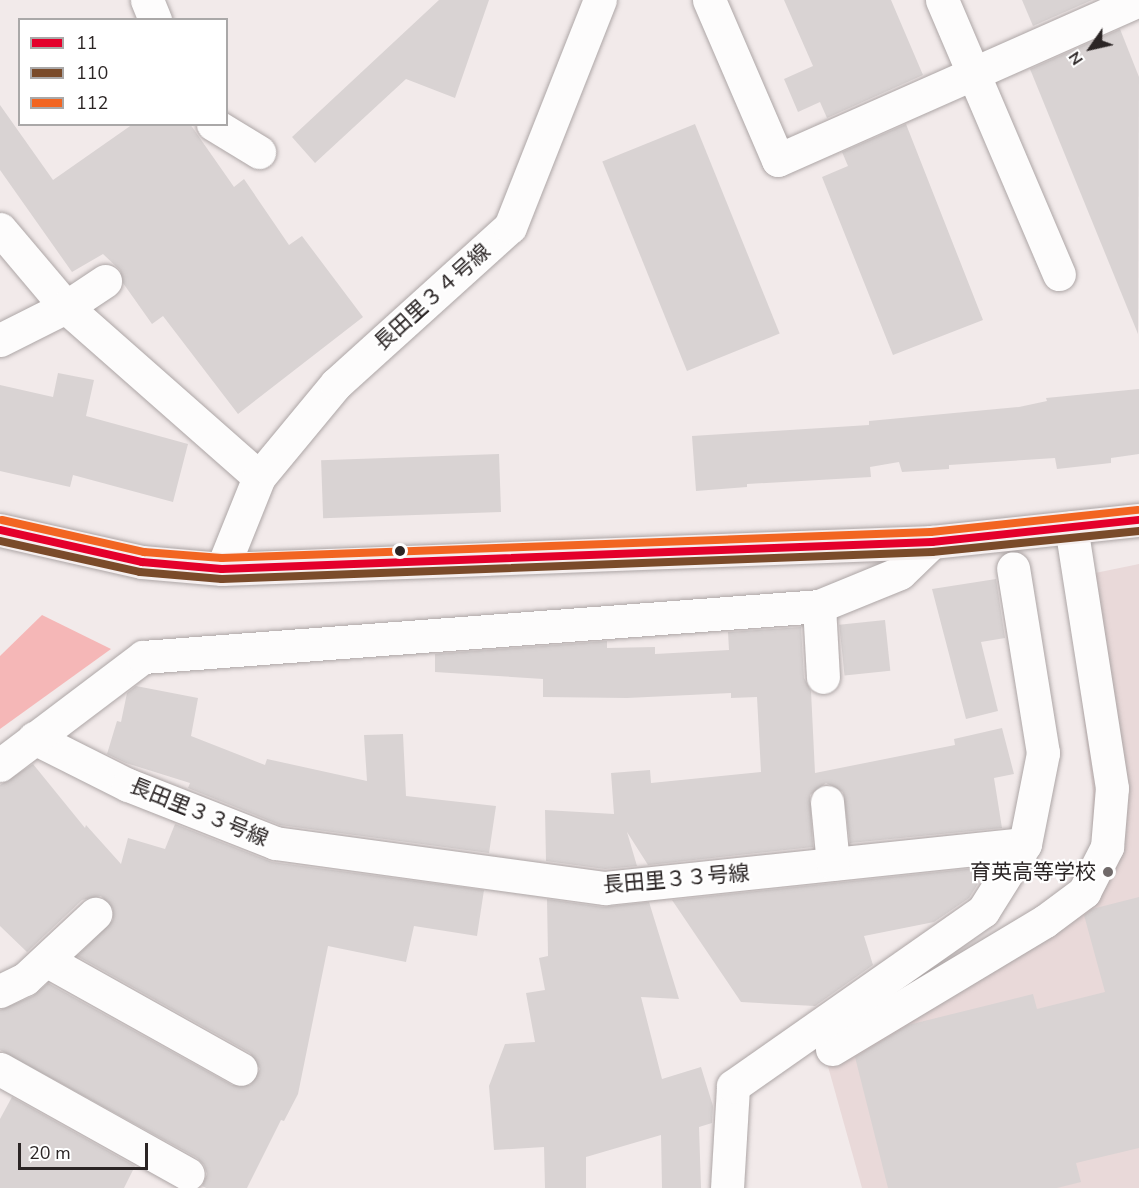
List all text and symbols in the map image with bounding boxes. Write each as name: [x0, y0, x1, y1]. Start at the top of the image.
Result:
legend: [18, 18, 228, 126]
north arrow: [1061, 18, 1121, 78]
text: 11: [76, 31, 98, 55]
text: N: [1064, 47, 1089, 69]
text: 110: [76, 61, 108, 85]
text: 112: [76, 91, 108, 115]
street label: 長田里３４号線: [369, 238, 495, 356]
unlabelled marker: [394, 545, 406, 557]
street label: 長田里３３号線: [126, 773, 272, 851]
place label: 育英高等学校: [970, 859, 1096, 885]
street label: 長田里３３号線: [602, 860, 750, 898]
marker: 育英高等学校: [1101, 865, 1115, 879]
scale bar: [21, 1131, 152, 1169]
text: 20 m: [29, 1141, 71, 1165]

